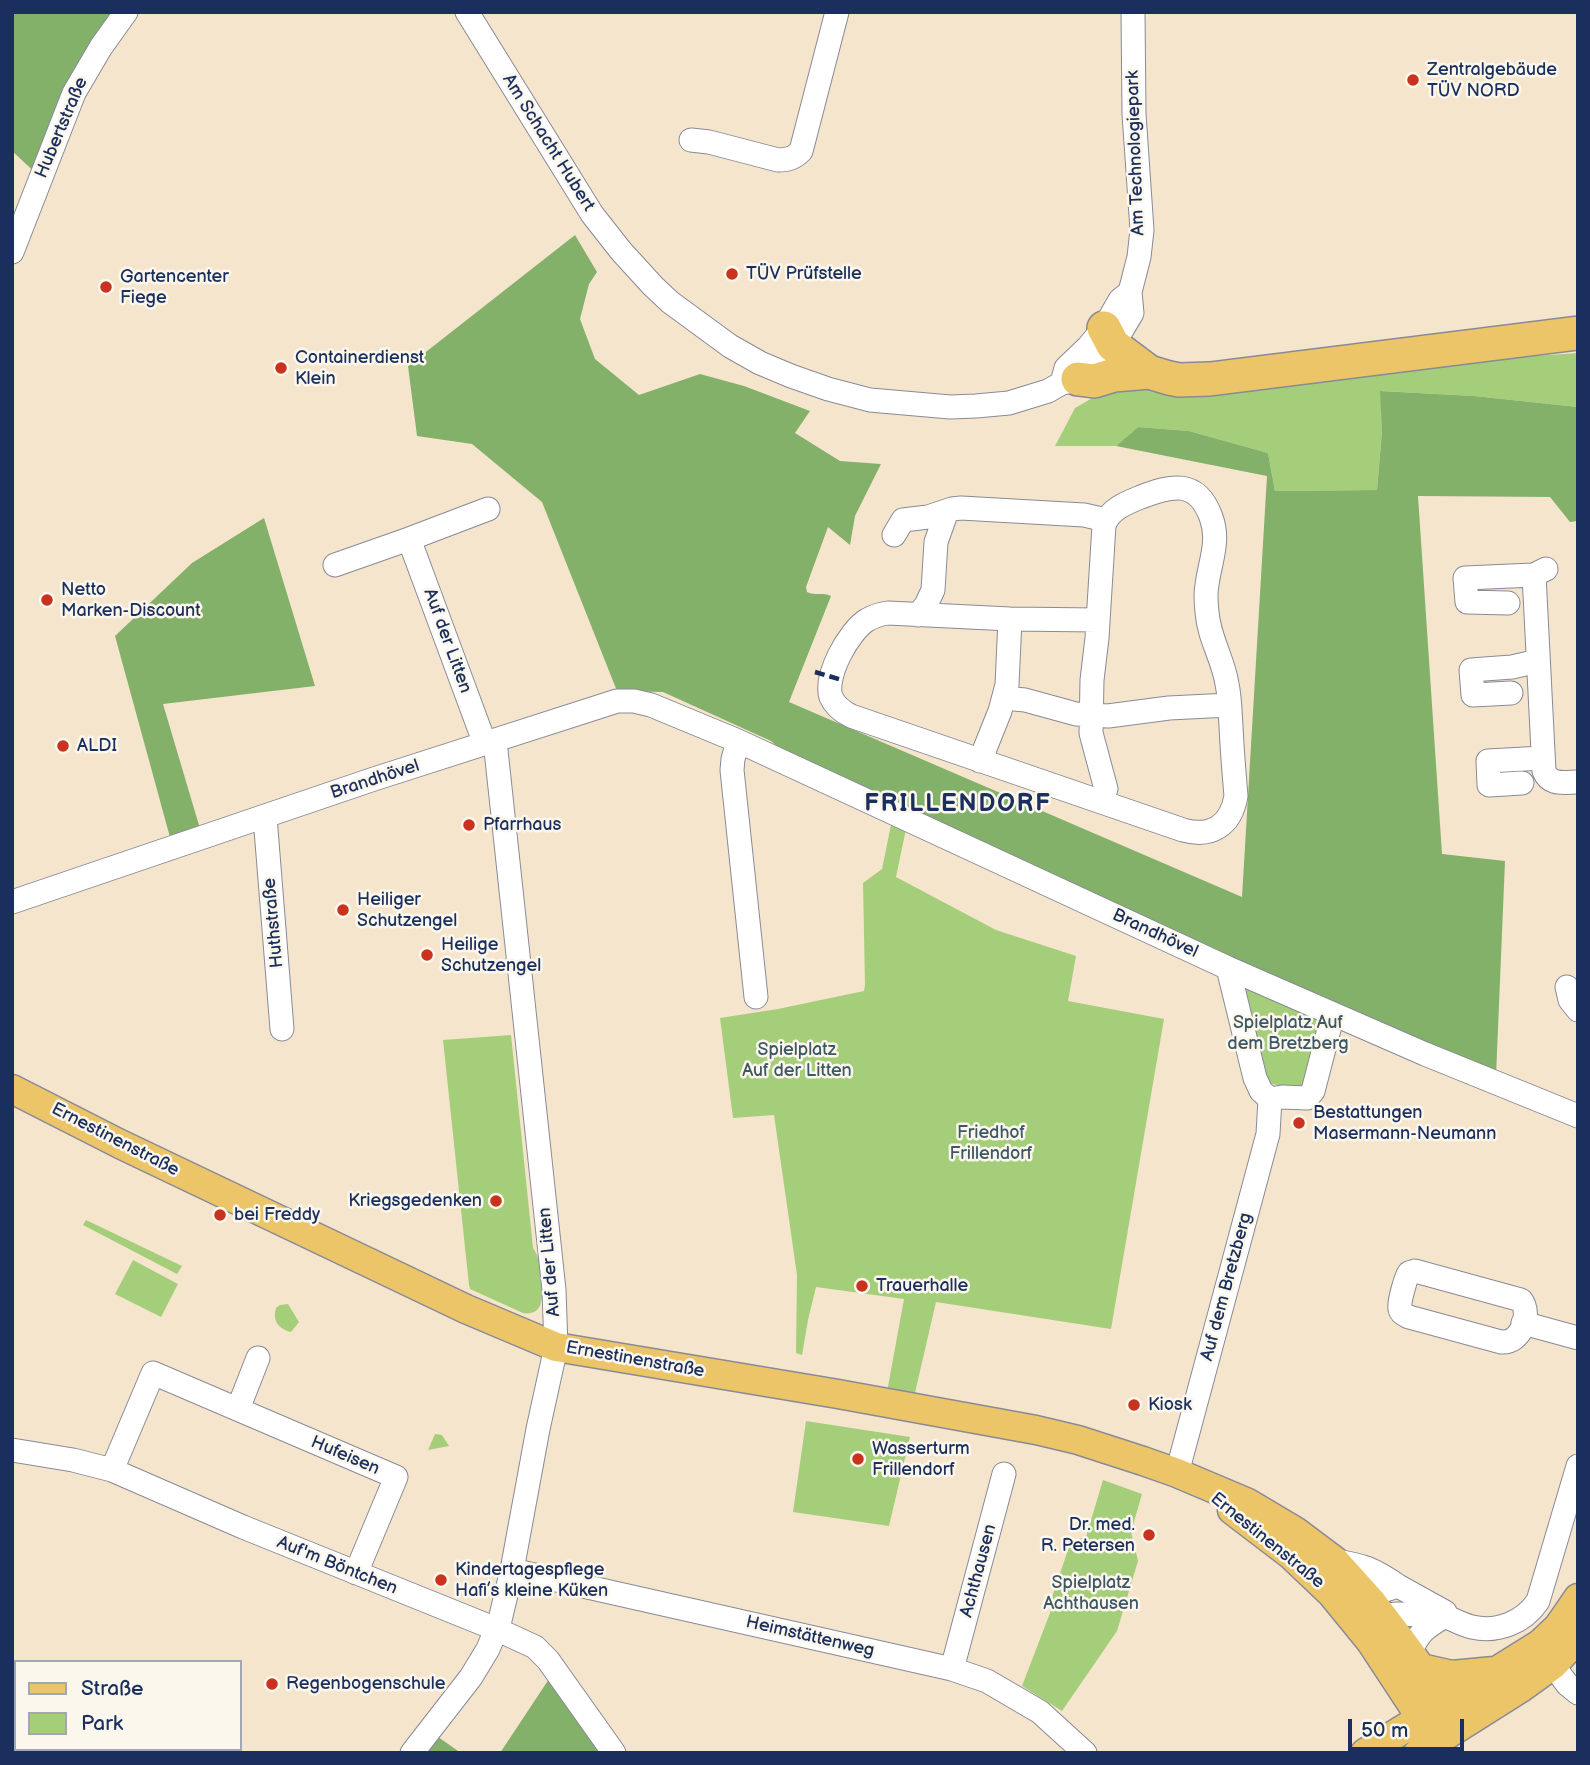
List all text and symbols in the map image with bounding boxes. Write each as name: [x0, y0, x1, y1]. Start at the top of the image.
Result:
place label: Zentralgebäude TÜV NORD: [1427, 59, 1557, 102]
street label: Am Technologiepark: [1122, 70, 1150, 236]
street label: Am Schacht Hubert: [497, 71, 599, 215]
marker: Zentralgebäude TÜV NORD: [1405, 72, 1421, 88]
street label: Hubertstraße: [31, 74, 93, 182]
place label: TÜV Prüfstelle: [746, 263, 862, 285]
place label: Gartencenter Fiege: [120, 266, 229, 308]
marker: TÜV Prüfstelle: [724, 266, 740, 282]
marker: Gartencenter Fiege: [98, 279, 114, 295]
place label: Containerdienst Klein: [295, 347, 424, 390]
marker: Containerdienst Klein: [273, 360, 289, 376]
place label: Netto Marken-Discount: [61, 579, 201, 622]
street label: Auf der Litten: [418, 586, 476, 696]
marker: Netto Marken-Discount: [39, 592, 55, 608]
place label: ALDI: [77, 735, 117, 757]
marker: ALDI: [55, 738, 71, 754]
street label: Brandhövel: [328, 755, 422, 805]
district label: FRILLENDORF: [866, 791, 1050, 819]
place label: Pfarrhaus: [483, 814, 561, 836]
marker: Pfarrhaus: [461, 817, 477, 833]
street label: Huthstraße: [259, 877, 289, 969]
place label: Heiliger Schutzengel: [357, 889, 457, 932]
marker: Heiliger Schutzengel: [335, 902, 351, 918]
street label: Brandhövel: [1109, 905, 1201, 963]
place label: Heilige Schutzengel: [441, 934, 541, 976]
marker: Heilige Schutzengel: [419, 947, 435, 963]
park label: Spielplatz Auf dem Bretzberg: [1227, 1012, 1349, 1054]
park label: Spielplatz Auf der Litten: [742, 1039, 852, 1082]
street label: Ernestinenstraße: [48, 1099, 182, 1181]
place label: Bestattungen Masermann-Neumann: [1313, 1102, 1496, 1144]
marker: Bestattungen Masermann-Neumann: [1291, 1115, 1307, 1131]
park label: Friedhof Frillendorf: [950, 1122, 1032, 1164]
place label: Kriegsgedenken: [348, 1190, 482, 1212]
marker: Kriegsgedenken: [488, 1193, 504, 1209]
place label: bei Freddy: [234, 1204, 320, 1226]
marker: bei Freddy: [212, 1207, 228, 1223]
street label: Auf der Litten: [534, 1207, 566, 1317]
street label: Auf dem Bretzberg: [1197, 1211, 1257, 1363]
place label: Trauerhalle: [876, 1275, 968, 1297]
marker: Trauerhalle: [854, 1278, 870, 1294]
street label: Ernestinenstraße: [564, 1337, 706, 1383]
place label: Kiosk: [1148, 1394, 1192, 1416]
marker: Kiosk: [1126, 1397, 1142, 1413]
street label: Hufeisen: [307, 1432, 383, 1480]
place label: Wasserturm Frillendorf: [872, 1438, 970, 1480]
marker: Wasserturm Frillendorf: [850, 1451, 866, 1467]
street label: Ernestinenstraße: [1206, 1488, 1328, 1594]
place label: Dr. med. R. Petersen: [1041, 1514, 1135, 1556]
street label: Achthausen: [956, 1522, 1002, 1620]
marker: Dr. med. R. Petersen: [1141, 1527, 1157, 1543]
street label: Auf'm Böntchen: [274, 1532, 400, 1600]
place label: Kindertagespflege Hafi’s kleine Küken: [455, 1559, 608, 1602]
marker: Kindertagespflege Hafi’s kleine Küken: [433, 1572, 449, 1588]
park label: Spielplatz Achthausen: [1043, 1572, 1139, 1614]
street label: Heimstättenweg: [744, 1612, 876, 1662]
legend: [14, 1660, 242, 1751]
place label: Regenbogenschule: [286, 1673, 445, 1695]
text: Straße: [81, 1676, 143, 1701]
marker: Regenbogenschule: [264, 1676, 280, 1692]
scale bar: [1352, 1706, 1468, 1750]
text: Park: [81, 1711, 123, 1736]
text: 50 m: [1361, 1718, 1408, 1743]

